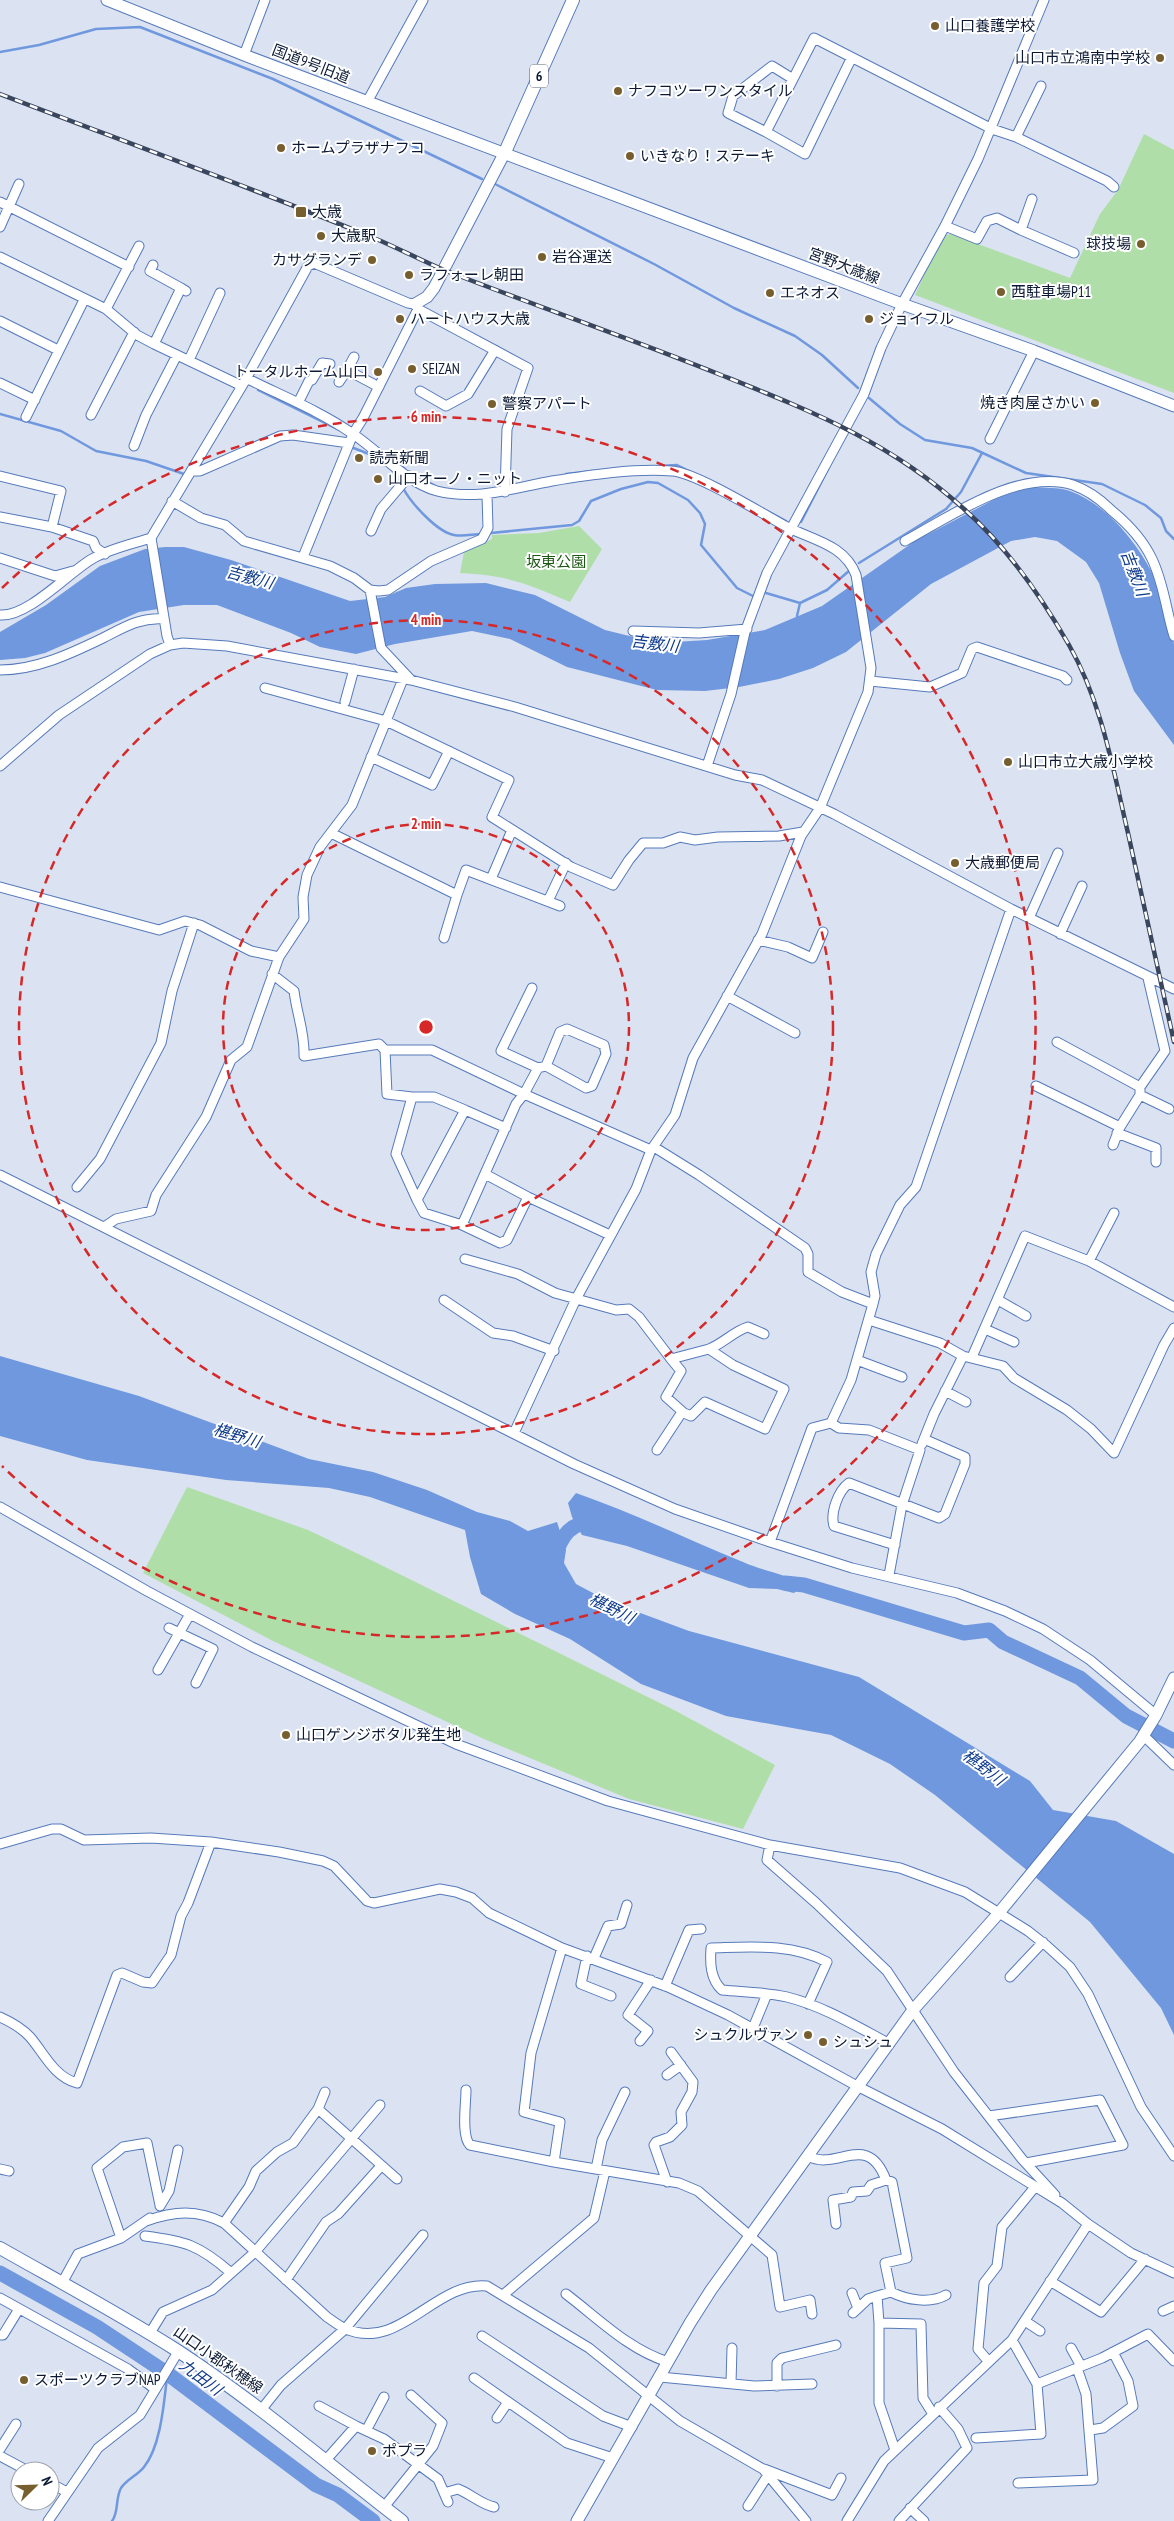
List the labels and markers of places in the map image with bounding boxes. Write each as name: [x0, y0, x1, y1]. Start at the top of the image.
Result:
place label: 山口養護学校: [945, 16, 1035, 35]
marker: 山口養護学校: [929, 20, 941, 32]
place label: 山口市立鴻南中学校: [1015, 48, 1150, 67]
marker: 山口市立鴻南中学校: [1154, 52, 1166, 64]
place label: ナフコツーワンスタイル: [628, 81, 793, 100]
marker: ナフコツーワンスタイル: [612, 85, 624, 97]
place label: ホームプラザナフコ: [291, 138, 425, 157]
marker: ホームプラザナフコ: [275, 142, 287, 154]
place label: いきなり！ステーキ: [640, 146, 775, 165]
marker: いきなり！ステーキ: [624, 150, 636, 162]
place label: 大歳: [312, 202, 342, 221]
marker: 大歳: [294, 205, 308, 219]
place label: 大歳駅: [331, 226, 376, 245]
marker: 大歳駅: [315, 230, 327, 242]
place label: 球技場: [1086, 234, 1131, 253]
marker: 球技場: [1135, 238, 1147, 250]
place label: 岩谷運送: [552, 247, 612, 266]
place label: カサグランデ: [272, 250, 362, 269]
marker: 岩谷運送: [536, 251, 548, 263]
marker: カサグランデ: [366, 254, 378, 266]
place label: ラフォーレ朝田: [419, 265, 524, 284]
marker: ラフォーレ朝田: [403, 269, 415, 281]
place label: 西駐車場P11: [1011, 282, 1091, 301]
place label: エネオス: [780, 283, 840, 302]
marker: 西駐車場P11: [995, 286, 1007, 298]
marker: エネオス: [764, 287, 776, 299]
place label: ハートハウス大歳: [410, 309, 530, 328]
place label: ジョイフル: [879, 309, 954, 328]
marker: ハートハウス大歳: [394, 313, 406, 325]
marker: ジョイフル: [863, 313, 875, 325]
place label: SEIZAN: [422, 359, 460, 378]
place label: トータルホーム山口: [233, 362, 368, 381]
marker: SEIZAN: [406, 363, 418, 375]
marker: トータルホーム山口: [372, 366, 384, 378]
place label: 焼き肉屋さかい: [980, 393, 1085, 412]
place label: 警察アパート: [502, 394, 592, 413]
marker: 焼き肉屋さかい: [1089, 397, 1101, 409]
marker: 警察アパート: [486, 398, 498, 410]
place label: 読売新聞: [369, 448, 429, 467]
marker: 読売新聞: [353, 452, 365, 464]
place label: 山口オーノ・ニット: [388, 469, 522, 488]
marker: 山口オーノ・ニット: [372, 473, 384, 485]
place label: 山口市立大歳小学校: [1018, 752, 1153, 771]
marker: 山口市立大歳小学校: [1002, 756, 1014, 768]
place label: 大歳郵便局: [965, 853, 1040, 872]
marker: 大歳郵便局: [949, 857, 961, 869]
centre of rings: [417, 1018, 435, 1036]
place label: 山口ゲンジボタル発生地: [296, 1725, 461, 1744]
marker: 山口ゲンジボタル発生地: [280, 1729, 292, 1741]
place label: シュクルヴァン: [693, 2025, 798, 2044]
marker: シュクルヴァン: [802, 2029, 814, 2041]
place label: シュシュ: [833, 2032, 893, 2051]
marker: シュシュ: [817, 2036, 829, 2048]
place label: スポーツクラブNAP: [34, 2370, 161, 2389]
marker: スポーツクラブNAP: [18, 2374, 30, 2386]
place label: ポプラ: [382, 2441, 427, 2460]
marker: ポプラ: [366, 2445, 378, 2457]

